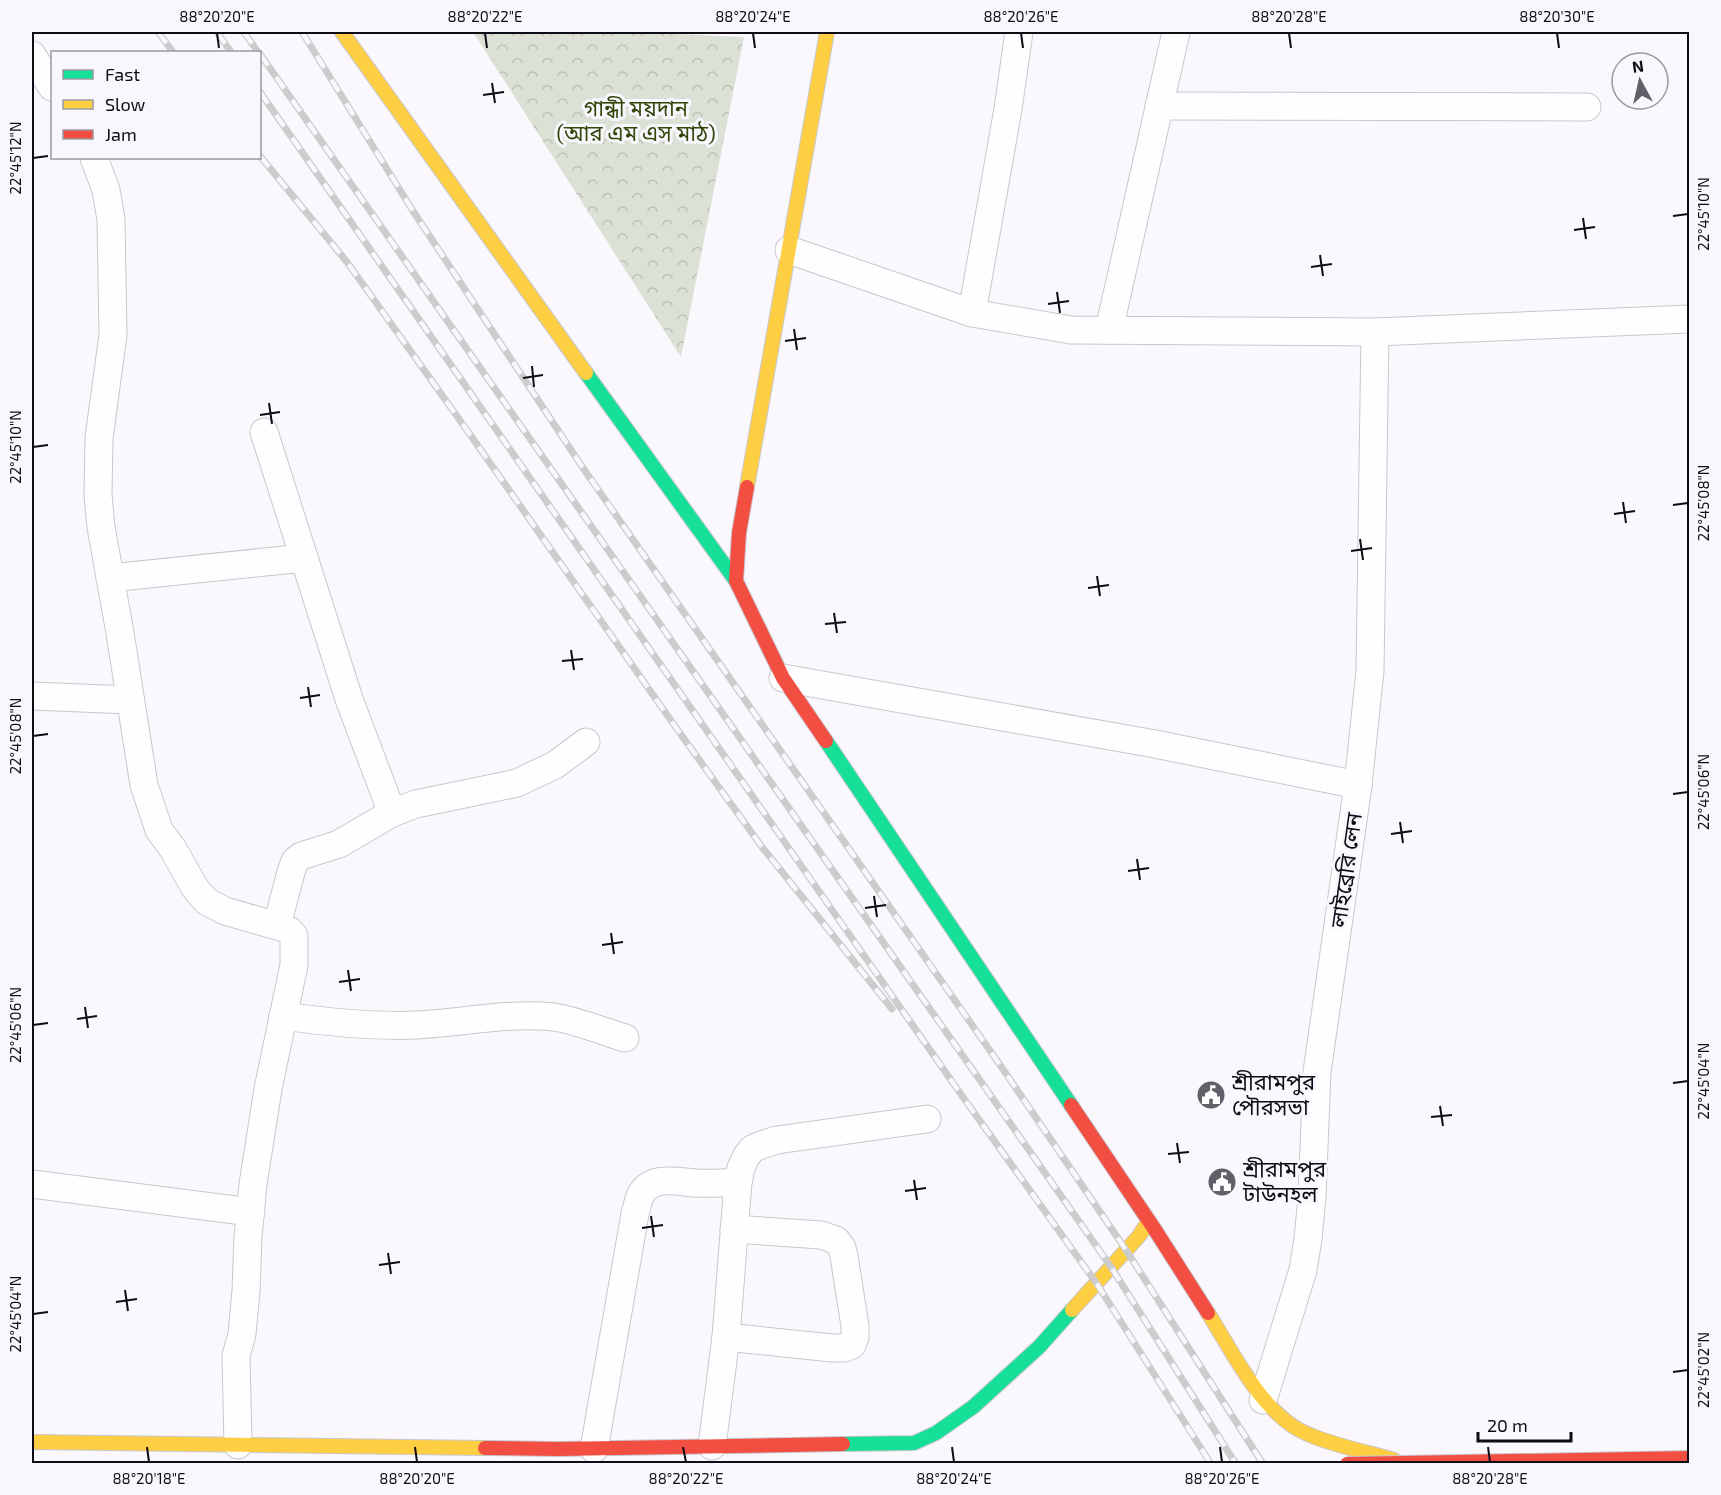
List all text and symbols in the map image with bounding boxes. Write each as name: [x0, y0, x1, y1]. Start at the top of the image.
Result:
text: 88°20'20"E: [179, 7, 255, 25]
text: 88°20'22"E: [448, 7, 522, 25]
text: 88°20'24"E: [715, 7, 791, 25]
text: 88°20'26"E: [984, 7, 1058, 25]
text: 88°20'28"E: [1251, 7, 1327, 25]
text: 88°20'30"E: [1519, 7, 1595, 25]
legend: [51, 51, 261, 159]
north arrow: [1610, 51, 1670, 111]
text: N: [1631, 55, 1645, 76]
text: Fast: [105, 63, 140, 85]
text: Slow: [105, 93, 146, 115]
park label: গান্ধী ময়দান (আর এম এস মাঠ): [556, 94, 716, 145]
text: 22°45'12"N: [6, 122, 24, 194]
text: Jam: [105, 123, 137, 145]
text: 22°45'10"N: [1694, 177, 1712, 251]
text: 22°45'10"N: [6, 410, 24, 484]
text: 22°45'08"N: [1694, 465, 1712, 541]
text: 22°45'08"N: [6, 698, 24, 774]
text: 22°45'06"N: [1694, 754, 1712, 830]
street label: লাইব্রেরি লেন: [1324, 810, 1366, 930]
text: 22°45'06"N: [6, 987, 24, 1063]
text: 22°45'04"N: [1694, 1043, 1712, 1119]
place label: শ্রীরামপুর পৌরসভা: [1231, 1068, 1316, 1119]
public building icon: শ্রীরামপুর পৌরসভা: [1195, 1079, 1227, 1111]
place label: শ্রীরামপুর টাউনহল: [1242, 1155, 1327, 1206]
public building icon: শ্রীরামপুর টাউনহল: [1206, 1166, 1238, 1198]
text: 22°45'04"N: [6, 1276, 24, 1352]
text: 22°45'02"N: [1694, 1332, 1712, 1408]
scale bar: [1478, 1405, 1571, 1443]
text: 20 m: [1487, 1414, 1528, 1436]
text: 88°20'18"E: [112, 1469, 186, 1487]
text: 88°20'20"E: [379, 1469, 455, 1487]
text: 88°20'22"E: [649, 1469, 723, 1487]
text: 88°20'24"E: [916, 1469, 992, 1487]
text: 88°20'26"E: [1185, 1469, 1259, 1487]
text: 88°20'28"E: [1452, 1469, 1528, 1487]

